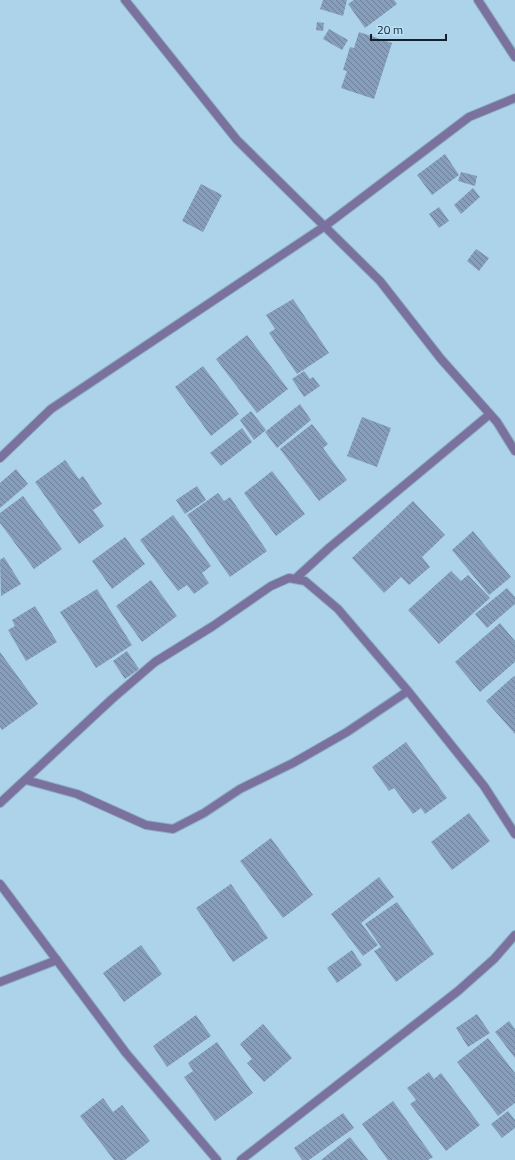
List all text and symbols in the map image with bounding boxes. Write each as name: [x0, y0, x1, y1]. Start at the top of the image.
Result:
scale bar: [371, 16, 446, 42]
text: 20 m: [377, 20, 403, 39]

